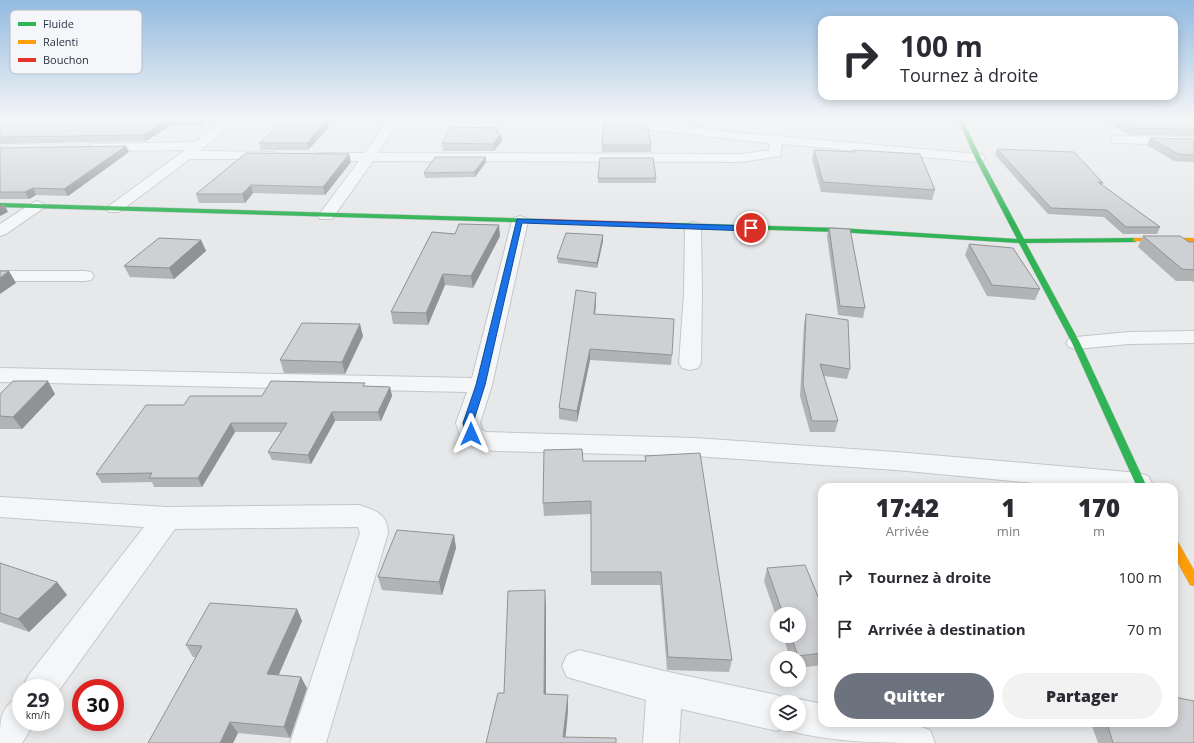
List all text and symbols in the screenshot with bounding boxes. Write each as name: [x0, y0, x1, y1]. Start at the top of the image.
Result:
legend: [10, 10, 142, 74]
text: Fluide: [43, 16, 74, 31]
text: 100 m: [900, 27, 983, 65]
icon: right: [834, 32, 886, 84]
text: Ralenti: [43, 34, 78, 49]
text: Bouchon: [43, 52, 89, 67]
text: Tournez à droite: [900, 63, 1038, 87]
pin: [734, 211, 768, 245]
icon: arrive: [740, 217, 762, 239]
position arrow: [450, 413, 492, 455]
text: 17:42: [876, 491, 939, 524]
text: 1: [1001, 491, 1016, 524]
text: 170: [1078, 491, 1120, 524]
text: Arrivée: [886, 522, 929, 540]
text: min: [997, 522, 1020, 540]
text: m: [1093, 522, 1105, 540]
icon: right: [834, 566, 856, 588]
text: Tournez à droite: [868, 567, 991, 587]
text: 100 m: [1118, 567, 1162, 587]
map controls: [770, 607, 806, 731]
button: sound: [770, 607, 806, 643]
icon: arrive: [834, 618, 856, 640]
text: Arrivée à destination: [868, 619, 1026, 639]
text: 70 m: [1127, 619, 1162, 639]
button: search: [770, 651, 806, 687]
button: Quitter: [834, 673, 994, 719]
button: Partager: [1002, 673, 1162, 719]
speed limit sign: 30: [72, 679, 124, 731]
text: 29: [27, 686, 49, 713]
button: layers: [770, 695, 806, 731]
text: km/h: [26, 708, 50, 722]

